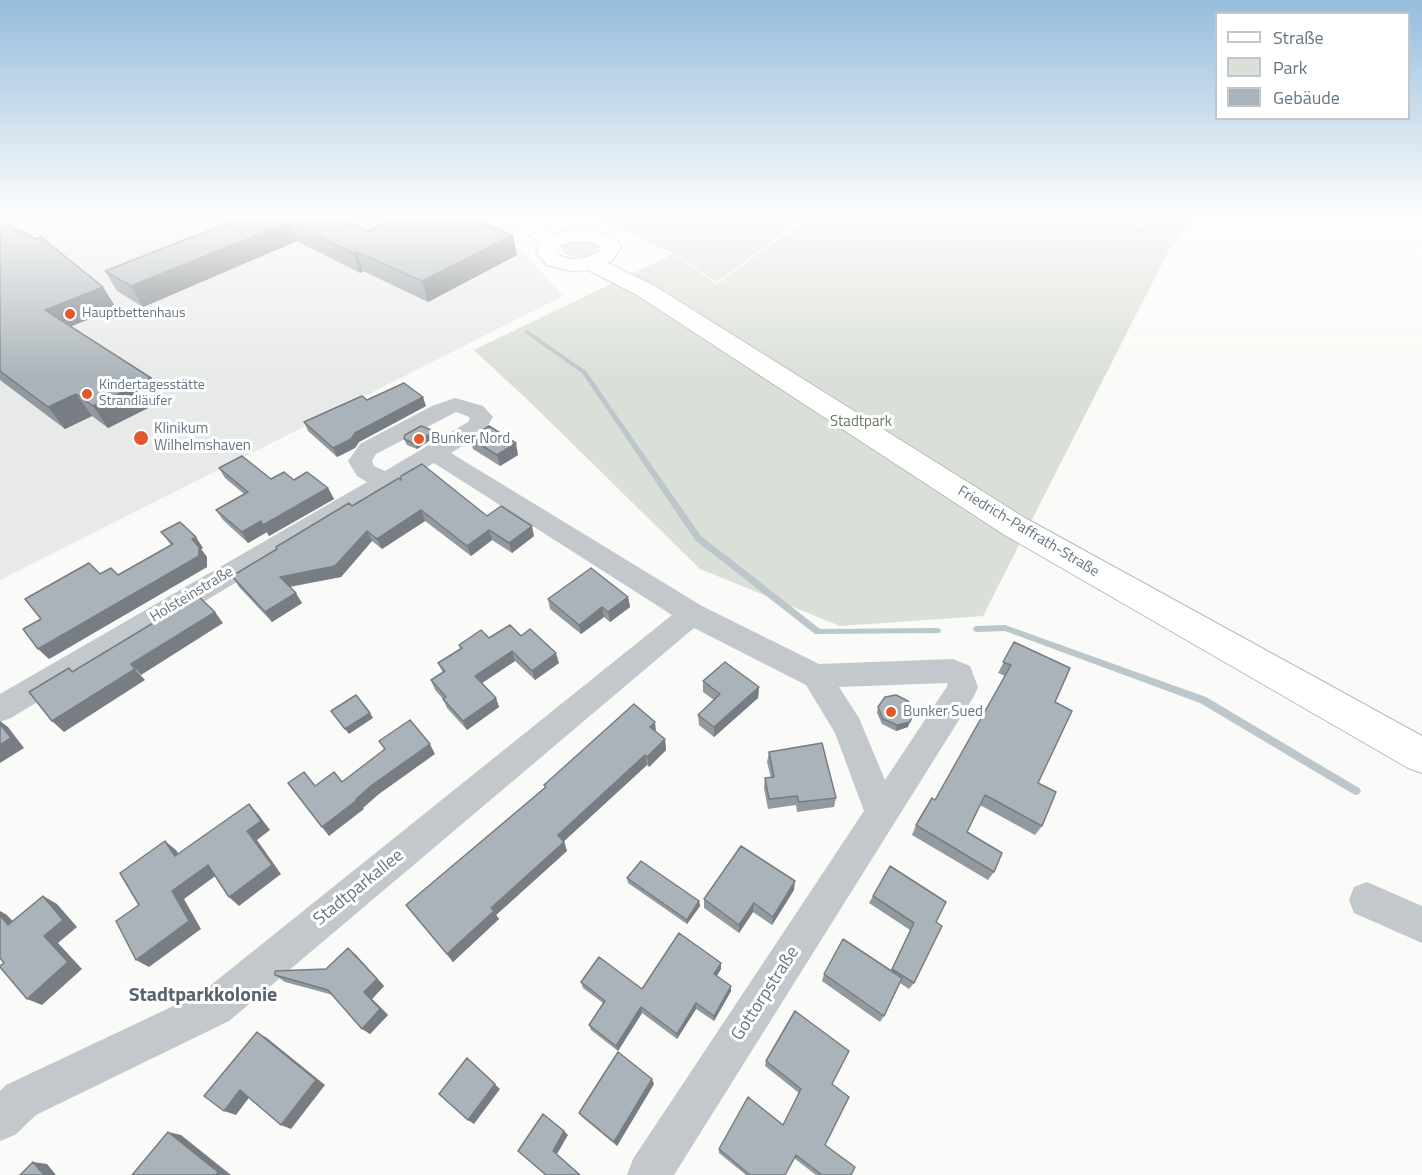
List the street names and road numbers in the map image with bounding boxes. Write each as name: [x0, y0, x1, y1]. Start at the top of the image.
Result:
street label: Friedrich-Paffrath-Straße: [954, 483, 1102, 581]
street label: Holsteinstraße: [147, 563, 237, 627]
street label: Stadtparkallee: [310, 845, 408, 931]
street label: Gottorpstraße: [728, 943, 804, 1045]

